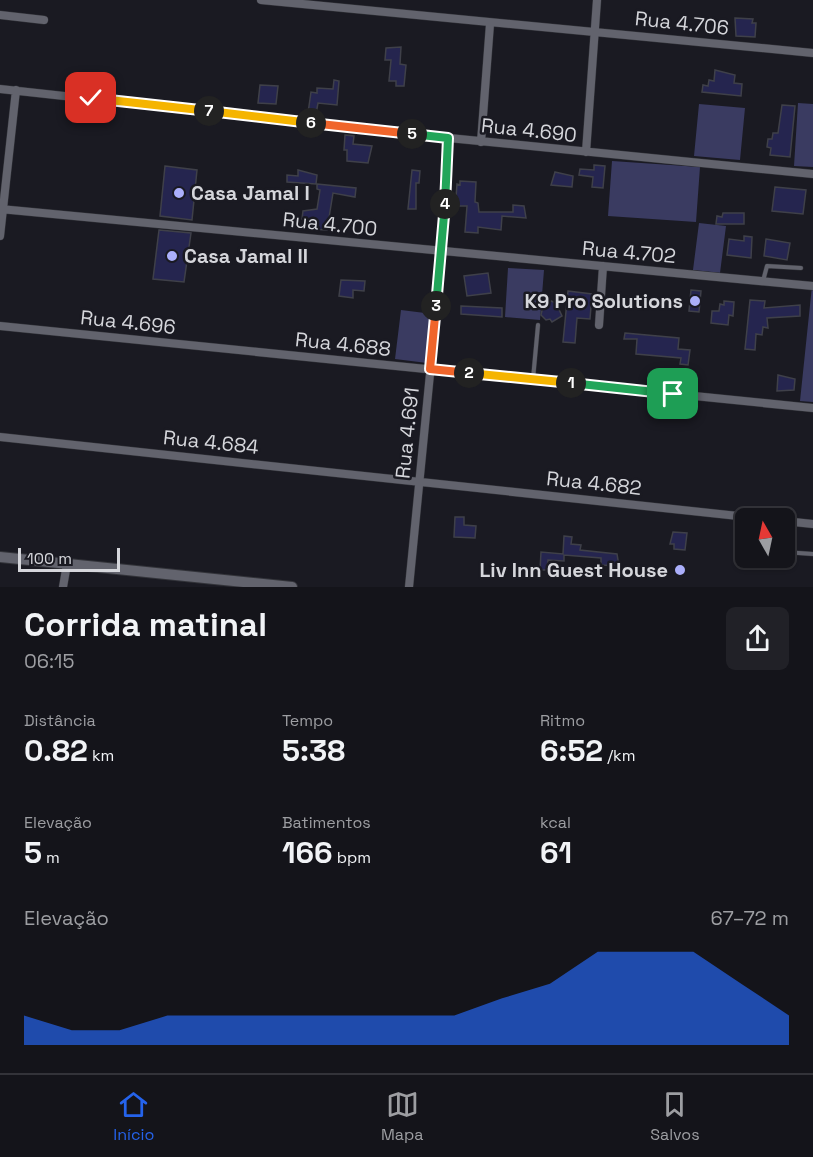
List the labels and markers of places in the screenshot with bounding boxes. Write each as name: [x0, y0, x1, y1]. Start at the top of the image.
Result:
pin: [65, 72, 116, 123]
pin: 7: [194, 96, 224, 126]
pin: 6: [296, 108, 326, 138]
pin: 5: [397, 119, 427, 149]
place label: Casa Jamal I: [191, 180, 310, 206]
marker: Casa Jamal I: [172, 186, 186, 200]
pin: 4: [430, 189, 460, 219]
place label: Casa Jamal II: [184, 243, 308, 269]
marker: Casa Jamal II: [165, 249, 179, 263]
place label: K9 Pro Solutions: [525, 288, 683, 314]
pin: 3: [421, 291, 451, 321]
marker: K9 Pro Solutions: [688, 294, 702, 308]
pin: 2: [454, 358, 484, 388]
pin: 1: [556, 368, 586, 398]
pin: [647, 368, 698, 419]
place label: Liv Inn Guest House: [480, 557, 668, 583]
marker: Liv Inn Guest House: [673, 563, 687, 577]

